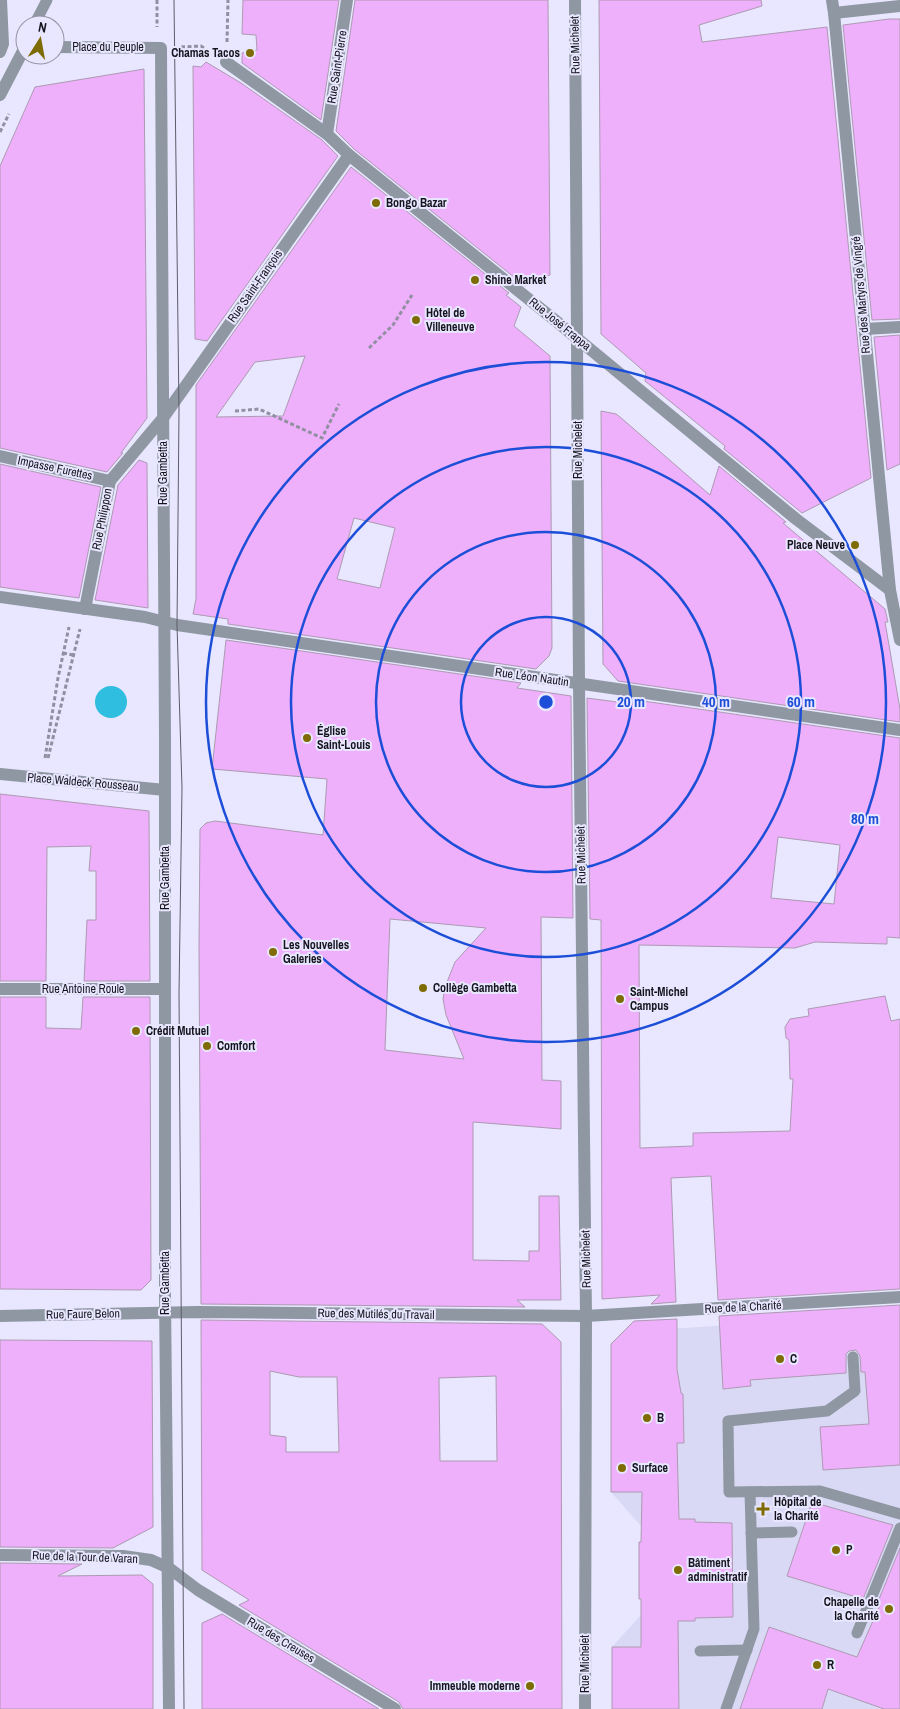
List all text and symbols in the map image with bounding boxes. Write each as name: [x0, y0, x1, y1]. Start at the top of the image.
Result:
north arrow: [15, 15, 65, 65]
street label: Rue Michelet: [566, 16, 584, 74]
text: N: [37, 18, 48, 37]
street label: Rue Saint-Pierre: [323, 29, 351, 105]
street label: Place du Peuple: [72, 39, 144, 55]
place label: Chamas Tacos: [171, 45, 241, 61]
marker: Chamas Tacos: [244, 47, 256, 59]
place label: Bongo Bazar: [386, 195, 447, 211]
marker: Bongo Bazar: [370, 197, 382, 209]
street label: Rue des Martyrs de Vingré: [848, 236, 874, 354]
street label: Rue Saint-François: [224, 246, 286, 326]
place label: Shine Market: [485, 272, 547, 288]
marker: Shine Market: [469, 274, 481, 286]
street label: Rue José Frappa: [526, 294, 595, 354]
place label: Hôtel de Villeneuve: [426, 305, 475, 335]
marker: Hôtel de Villeneuve: [410, 314, 422, 326]
street label: Rue Michelet: [570, 421, 586, 479]
street label: Rue Gambetta: [155, 440, 171, 505]
street label: Impasse Furettes: [16, 452, 94, 484]
street label: Rue Philippon: [88, 487, 116, 551]
place label: Place Neuve: [787, 537, 846, 553]
marker: Place Neuve: [849, 539, 861, 551]
street label: Rue Léon Nautin: [494, 664, 570, 690]
text: 20 m: [617, 691, 645, 712]
text: 40 m: [702, 691, 730, 712]
text: 60 m: [787, 691, 815, 712]
centre of rings: [537, 693, 555, 711]
place label: Église Saint-Louis: [317, 723, 371, 753]
marker: Église Saint-Louis: [301, 732, 313, 744]
street label: Place Waldeck Rousseau: [27, 769, 139, 795]
text: 80 m: [851, 808, 879, 829]
street label: Rue Michelet: [572, 826, 590, 884]
street label: Rue Gambetta: [157, 845, 173, 910]
place label: Les Nouvelles Galeries: [283, 937, 350, 967]
marker: Les Nouvelles Galeries: [267, 946, 279, 958]
place label: Collège Gambetta: [433, 980, 517, 996]
street label: Rue Antoine Roule: [42, 981, 124, 997]
marker: Collège Gambetta: [417, 982, 429, 994]
place label: Saint-Michel Campus: [630, 984, 688, 1014]
marker: Saint-Michel Campus: [614, 993, 626, 1005]
place label: Crédit Mutuel: [146, 1023, 209, 1039]
marker: Crédit Mutuel: [130, 1025, 142, 1037]
place label: Comfort: [217, 1038, 256, 1054]
marker: Comfort: [201, 1040, 213, 1052]
street label: Rue Michelet: [577, 1230, 595, 1288]
street label: Rue Gambetta: [157, 1250, 173, 1315]
street label: Rue de la Charité: [704, 1297, 782, 1317]
street label: Rue Faure Belon: [46, 1305, 120, 1323]
street label: Rue des Mutilés du Travail: [317, 1305, 435, 1323]
place label: C: [790, 1351, 797, 1367]
marker: C: [774, 1353, 786, 1365]
place label: B: [657, 1410, 664, 1426]
marker: B: [641, 1412, 653, 1424]
place label: Surface: [632, 1460, 669, 1476]
marker: Surface: [616, 1462, 628, 1474]
place label: Hôpital de la Charité: [774, 1494, 822, 1524]
marker: Hôpital de la Charité: [756, 1502, 770, 1516]
place label: P: [846, 1542, 853, 1558]
marker: P: [830, 1544, 842, 1556]
street label: Rue de la Tour de Varan: [32, 1547, 138, 1567]
place label: Bâtiment administratif: [688, 1555, 748, 1585]
marker: Bâtiment administratif: [672, 1564, 684, 1576]
place label: Chapelle de la Charité: [824, 1594, 880, 1624]
marker: Chapelle de la Charité: [883, 1603, 895, 1615]
street label: Rue des Creuses: [244, 1614, 318, 1666]
street label: Rue Michelet: [577, 1635, 593, 1693]
place label: R: [827, 1657, 834, 1673]
marker: R: [811, 1659, 823, 1671]
place label: Immeuble moderne: [430, 1678, 521, 1694]
marker: Immeuble moderne: [524, 1680, 536, 1692]

